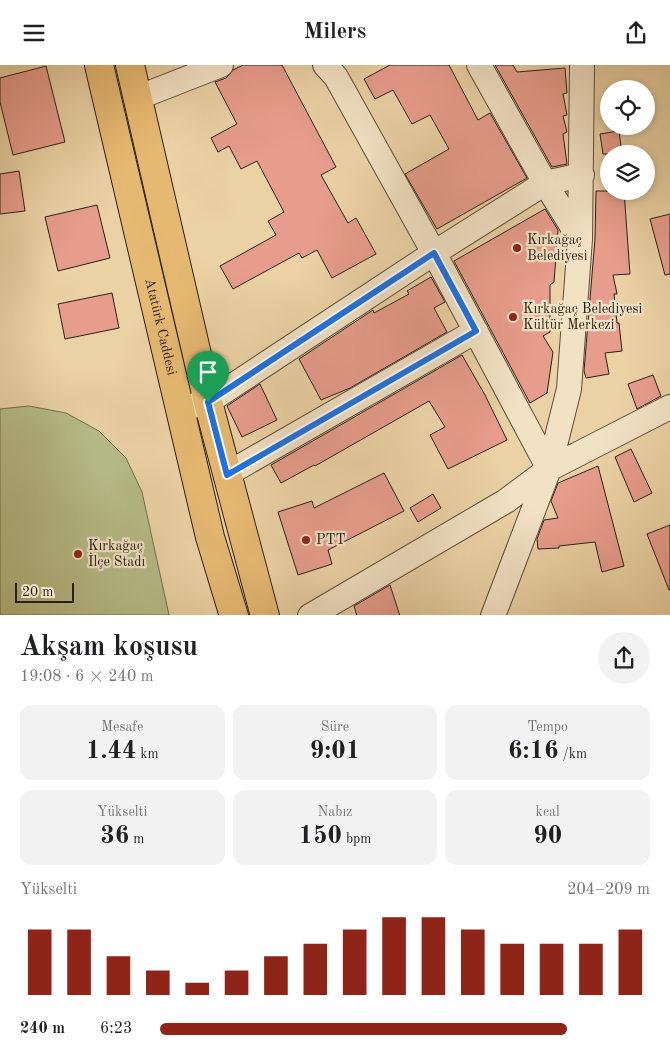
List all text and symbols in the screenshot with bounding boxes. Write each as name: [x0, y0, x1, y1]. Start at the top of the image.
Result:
icon: menu: [20, 19, 48, 47]
icon: share: [622, 19, 650, 47]
text: Milers: [304, 21, 366, 43]
map controls: [600, 80, 655, 200]
button: locate: [600, 80, 655, 135]
button: layers: [600, 145, 655, 200]
place label: Kırkağaç Belediyesi: [527, 233, 588, 263]
marker: Kırkağaç Belediyesi: [511, 242, 523, 254]
street label: Atatürk Caddesi: [142, 277, 179, 377]
place label: Kırkağaç Belediyesi Kültür Merkezi: [523, 302, 642, 332]
marker: Kırkağaç Belediyesi Kültür Merkezi: [507, 311, 519, 323]
pin: [187, 351, 229, 402]
icon: arrive: [194, 358, 222, 386]
place label: PTT: [316, 533, 346, 547]
marker: PTT: [300, 534, 312, 546]
place label: Kırkağaç İlçe Stadı: [88, 539, 146, 569]
marker: Kırkağaç İlçe Stadı: [72, 548, 84, 560]
scale bar: [15, 581, 74, 604]
text: 20 m: [22, 585, 53, 599]
button: share: [598, 632, 650, 684]
text: Akşam koşusu: [20, 634, 198, 662]
text: 19:08 · 6 × 240 m: [20, 669, 153, 685]
text: Mesafe: [101, 720, 143, 734]
text: Süre: [321, 720, 349, 734]
text: Tempo: [527, 720, 568, 734]
text: 1.44: [86, 739, 136, 764]
text: 9:01: [310, 739, 360, 764]
text: 6:16: [508, 739, 559, 764]
text: km: [136, 747, 159, 761]
text: /km: [559, 747, 587, 761]
text: Yükselti: [97, 805, 147, 819]
text: Nabız: [318, 805, 352, 819]
text: kcal: [536, 805, 560, 819]
text: 36: [100, 824, 129, 849]
text: 150: [299, 824, 342, 849]
text: 90: [533, 824, 562, 849]
text: m: [129, 832, 144, 846]
text: bpm: [342, 832, 371, 846]
text: Yükselti: [20, 882, 77, 898]
text: 204–209 m: [567, 882, 650, 898]
text: 240 m: [20, 1021, 65, 1037]
text: 6:23: [100, 1021, 132, 1037]

